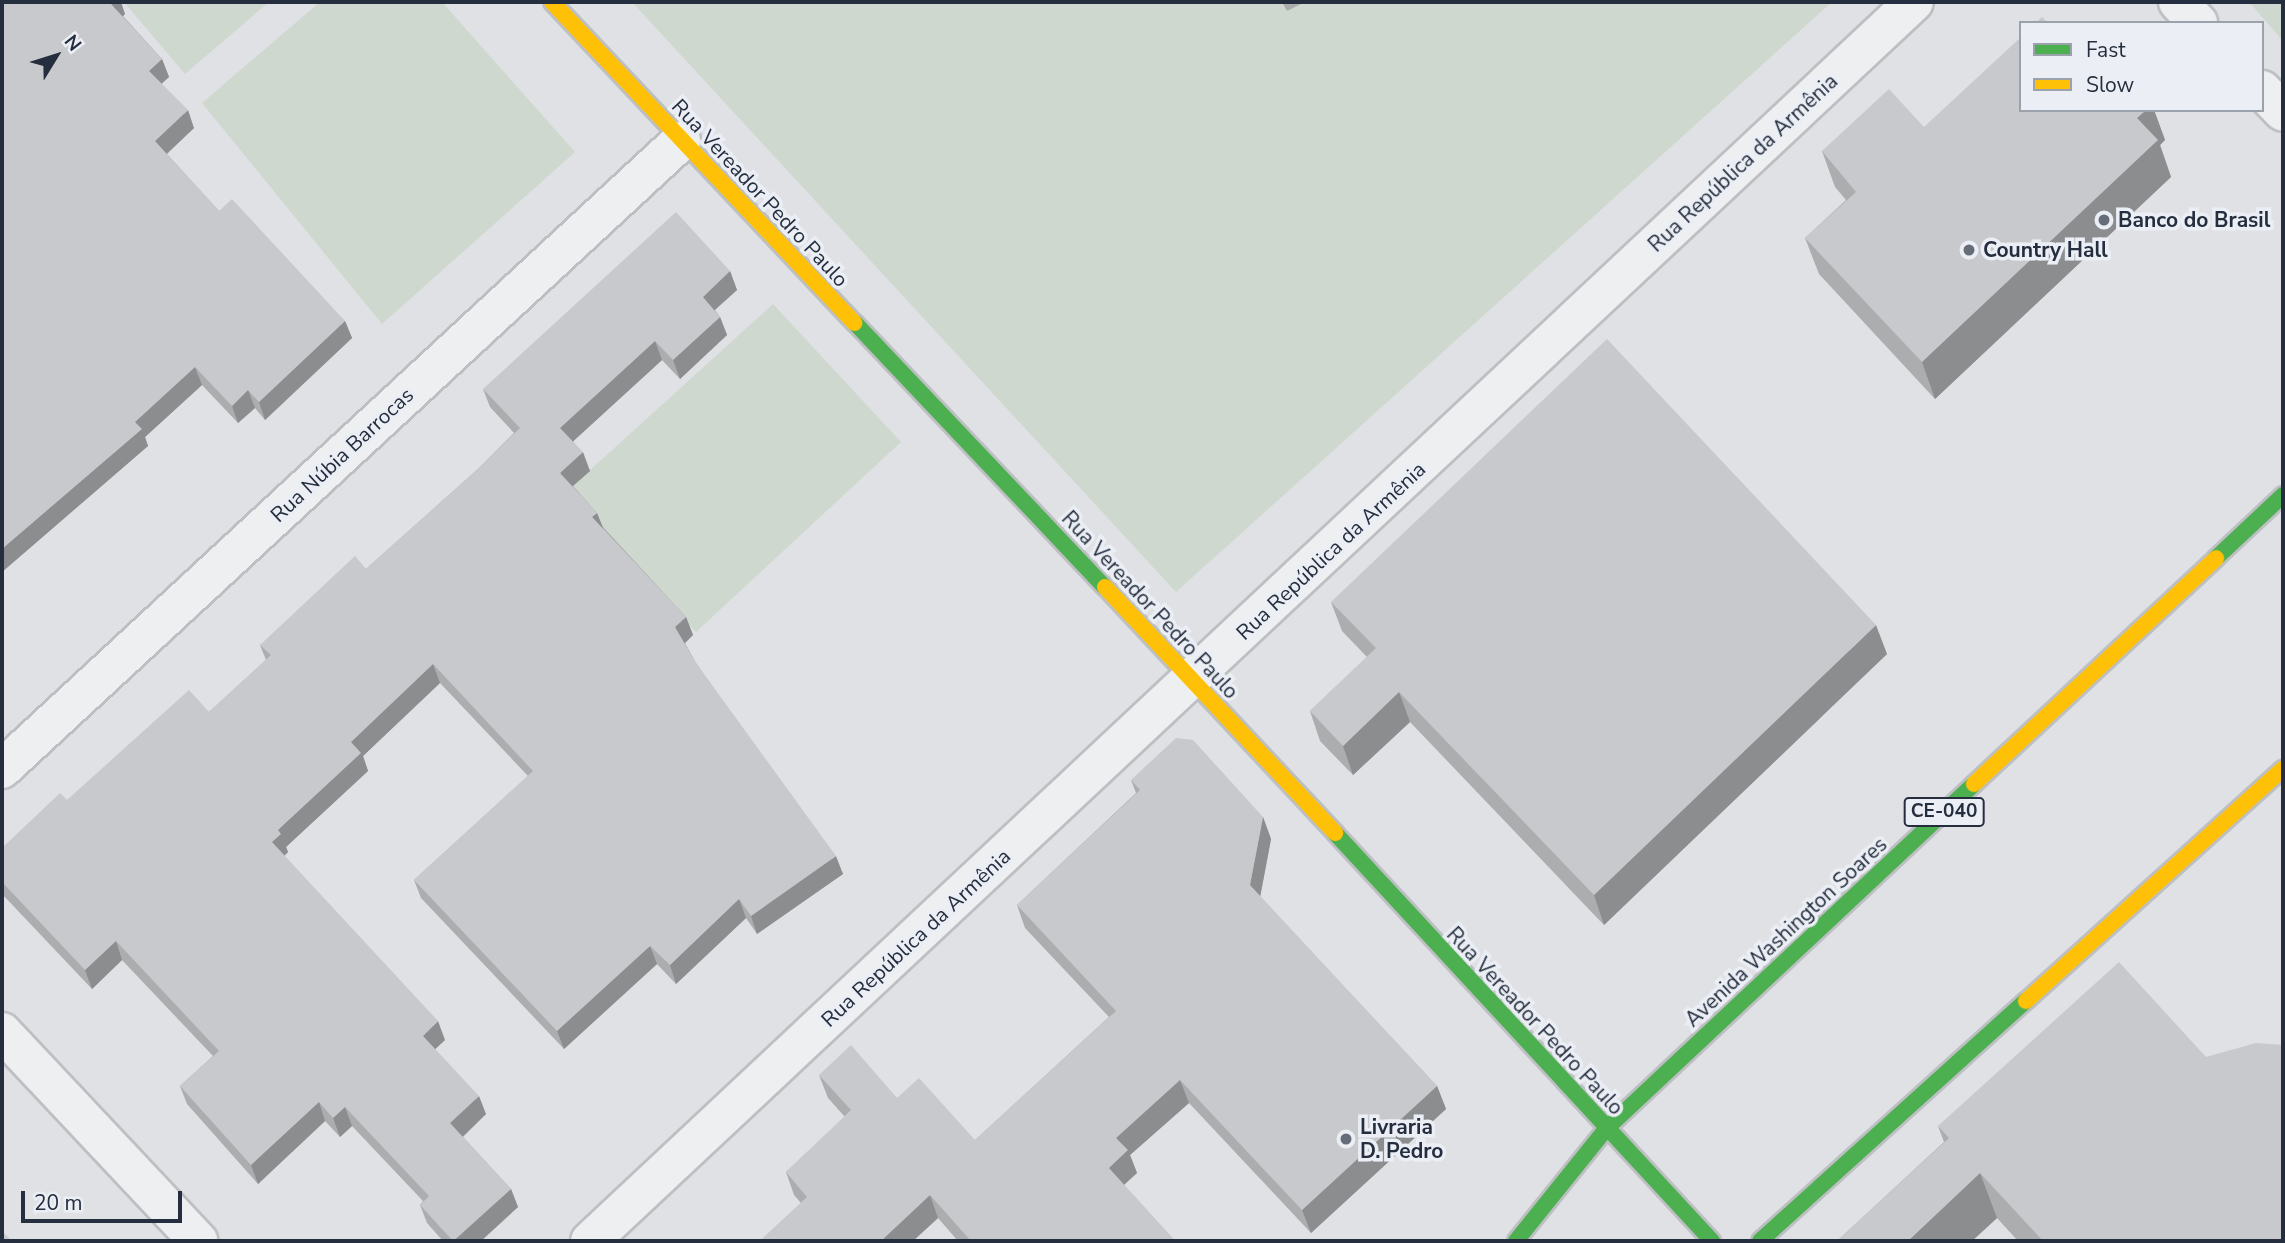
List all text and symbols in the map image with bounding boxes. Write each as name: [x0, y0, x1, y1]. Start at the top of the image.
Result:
north arrow: [21, 21, 91, 91]
legend: [2019, 21, 2264, 112]
text: N: [58, 29, 87, 57]
text: Fast: [2086, 36, 2126, 64]
street label: Rua República da Armênia: [1643, 69, 1843, 257]
text: Slow: [2086, 71, 2134, 99]
street label: Rua Vereador Pedro Paulo: [666, 94, 854, 292]
place label: Banco do Brasil: [2118, 207, 2270, 233]
marker: Banco do Brasil: [2096, 212, 2112, 228]
place label: Country Hall: [1983, 237, 2108, 263]
marker: Country Hall: [1961, 242, 1977, 258]
street label: Rua Núbia Barrocas: [265, 382, 419, 528]
street label: Rua República da Armênia: [1231, 457, 1431, 645]
street label: Rua Vereador Pedro Paulo: [1056, 506, 1244, 704]
road number: CE-040: [1902, 796, 1986, 828]
street label: Avenida Washington Soares: [1680, 832, 1892, 1032]
street label: Rua República da Armênia: [816, 844, 1016, 1032]
street label: Rua Vereador Pedro Paulo: [1441, 922, 1629, 1120]
place label: Livraria D. Pedro: [1360, 1114, 1443, 1164]
marker: Livraria D. Pedro: [1338, 1131, 1354, 1147]
scale bar: [24, 1176, 186, 1220]
text: 20 m: [34, 1189, 83, 1217]

